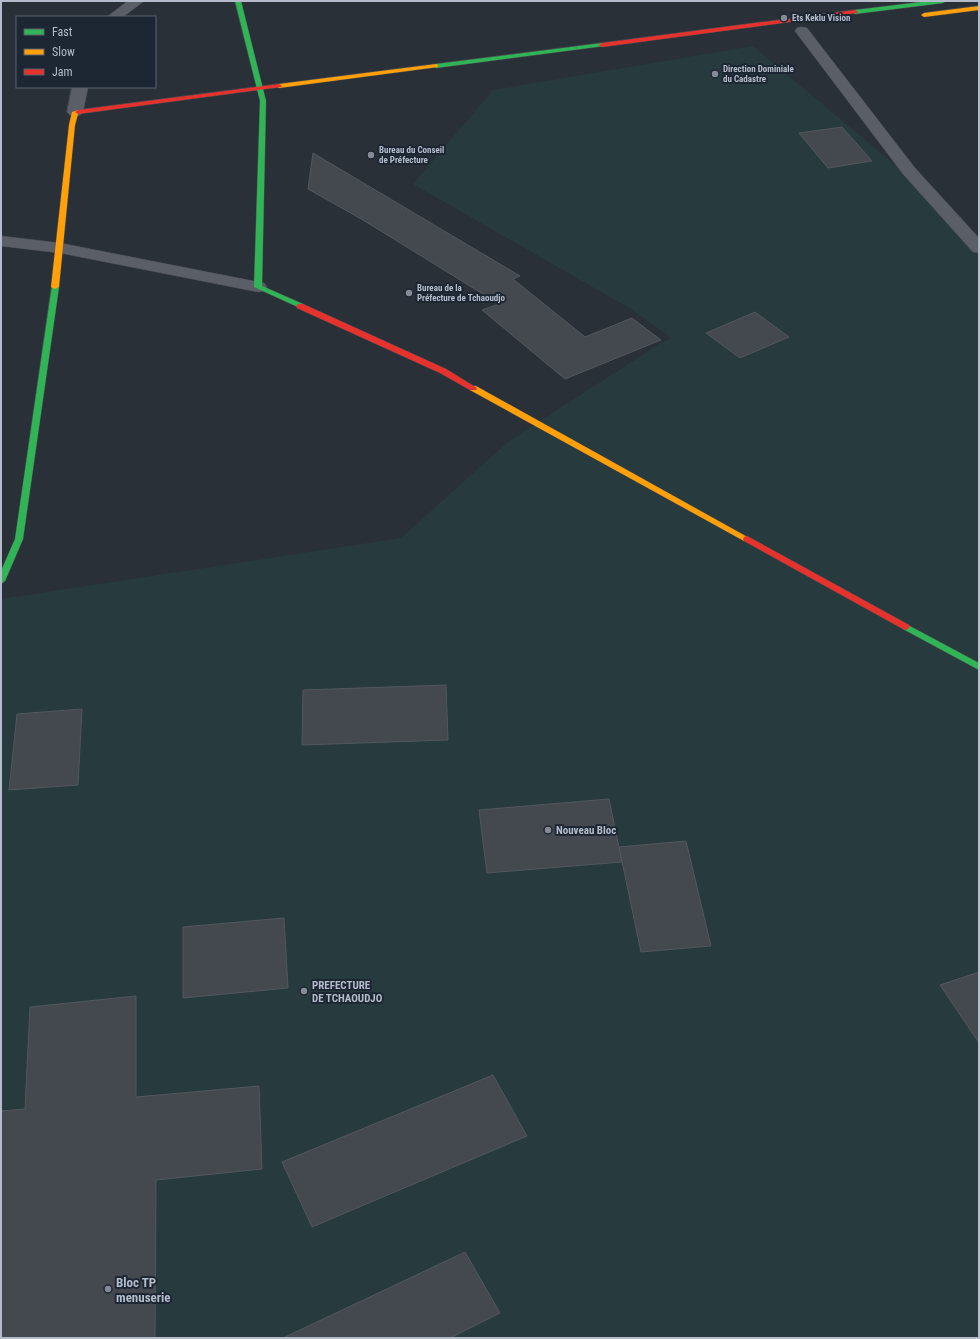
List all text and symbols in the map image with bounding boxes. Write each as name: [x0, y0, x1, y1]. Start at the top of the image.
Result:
marker: Ets Keklu Vision: [779, 13, 789, 23]
place label: Ets Keklu Vision: [792, 13, 850, 23]
legend: [16, 16, 156, 88]
text: Fast: [52, 25, 73, 39]
text: Slow: [52, 45, 75, 59]
place label: Direction Dominiale du Cadastre: [723, 64, 794, 84]
text: Jam: [52, 65, 73, 79]
marker: Direction Dominiale du Cadastre: [710, 69, 720, 79]
place label: Bureau du Conseil de Préfecture: [379, 145, 444, 165]
marker: Bureau du Conseil de Préfecture: [366, 150, 376, 160]
place label: Bureau de la Préfecture de Tchaoudjo: [417, 283, 506, 303]
marker: Bureau de la Préfecture de Tchaoudjo: [404, 288, 414, 298]
place label: Nouveau Bloc: [556, 824, 616, 837]
marker: Nouveau Bloc: [543, 825, 553, 835]
place label: PREFECTURE DE TCHAOUDJO: [312, 979, 383, 1005]
marker: PREFECTURE DE TCHAOUDJO: [299, 986, 309, 996]
place label: Bloc TP menuserie: [116, 1275, 171, 1305]
marker: Bloc TP menuserie: [103, 1284, 113, 1294]

